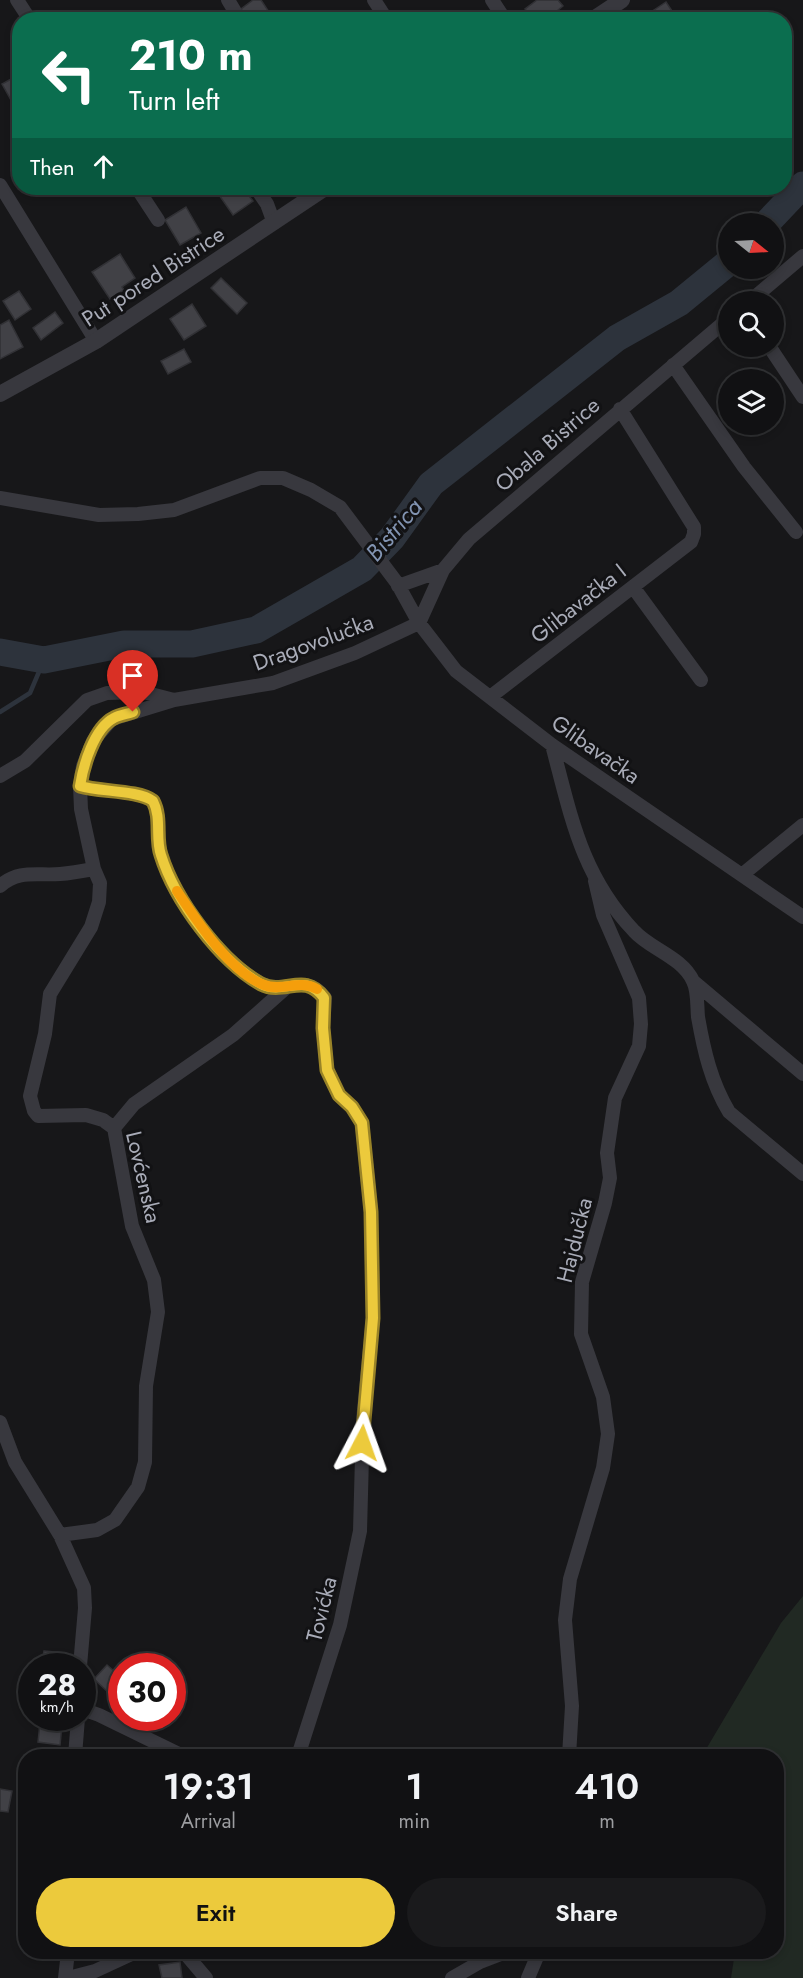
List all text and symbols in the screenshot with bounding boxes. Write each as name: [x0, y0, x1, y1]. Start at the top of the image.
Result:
text: 210 m: [129, 25, 253, 86]
icon: left: [30, 36, 108, 114]
text: Turn left: [129, 81, 219, 120]
icon: ahead: [87, 150, 120, 183]
text: Then: [30, 151, 75, 183]
north arrow: [718, 213, 784, 279]
map controls: [718, 213, 784, 435]
street label: Put pored Bistrice: [75, 218, 231, 334]
button: search: [718, 291, 784, 357]
button: layers: [718, 369, 784, 435]
street label: Obala Bistrice: [487, 389, 607, 499]
water label: Bistrica: [357, 491, 430, 569]
street label: Glibavačka I: [523, 555, 633, 651]
street label: Dragovolučka: [248, 605, 378, 679]
pin: [107, 650, 158, 712]
icon: arrive: [116, 659, 149, 692]
street label: Glibavačka: [545, 707, 647, 791]
street label: Lovćenska: [118, 1128, 170, 1226]
street label: Hajdučka: [548, 1194, 600, 1286]
position arrow: [330, 1411, 394, 1475]
street label: Tovićka: [298, 1573, 344, 1645]
speed limit sign: 30: [108, 1653, 186, 1731]
text: 28: [38, 1663, 76, 1706]
text: km/h: [40, 1696, 74, 1718]
text: 19:31: [163, 1760, 254, 1812]
text: 1: [405, 1760, 423, 1812]
text: 410: [575, 1760, 639, 1812]
text: Arrival: [181, 1807, 236, 1836]
text: min: [399, 1807, 430, 1836]
text: m: [599, 1807, 615, 1836]
button: Exit: [36, 1878, 395, 1947]
button: Share: [407, 1878, 766, 1947]

